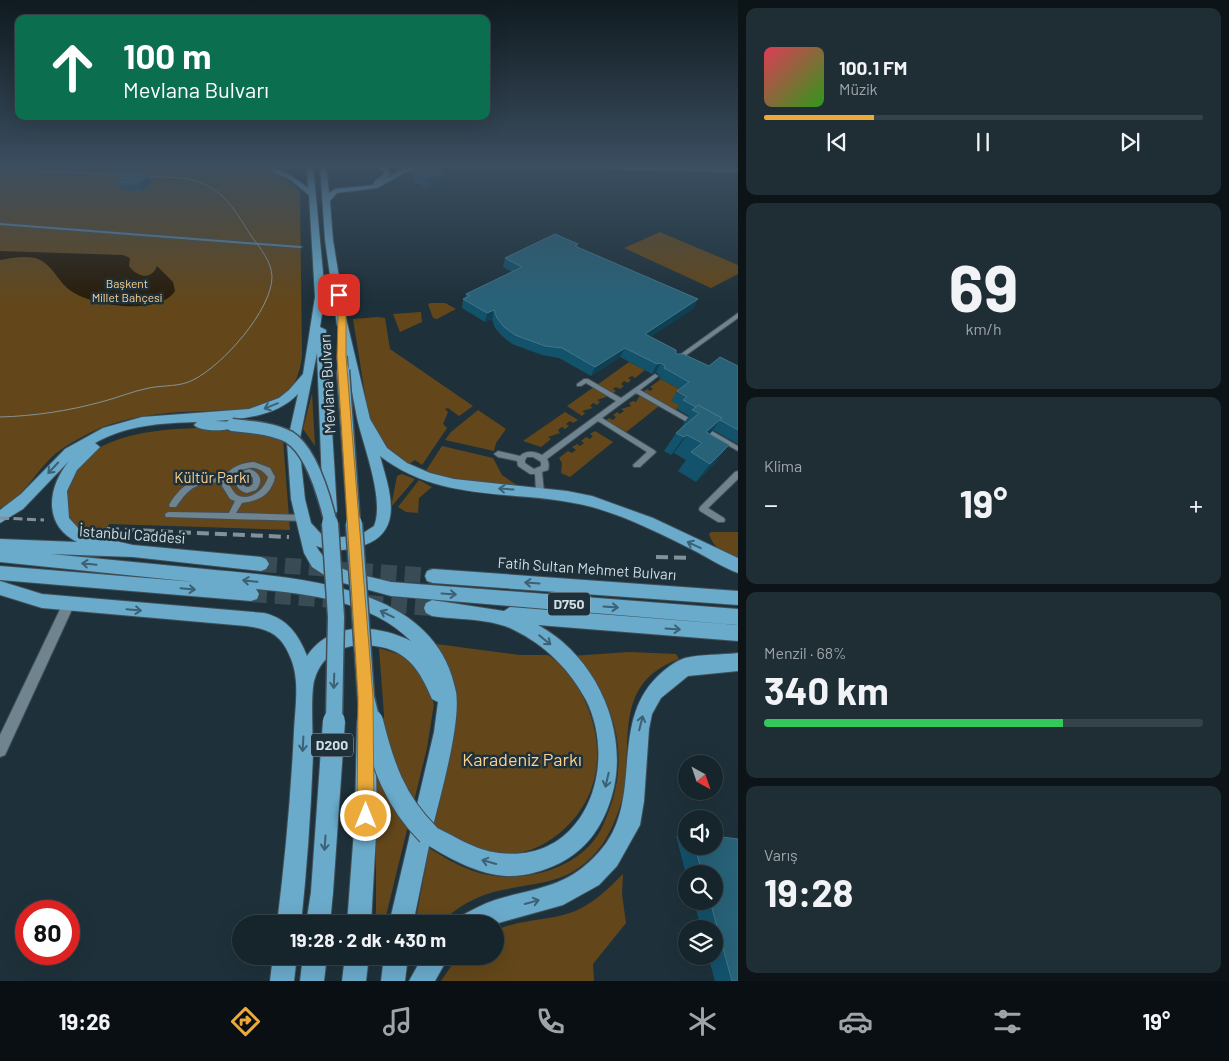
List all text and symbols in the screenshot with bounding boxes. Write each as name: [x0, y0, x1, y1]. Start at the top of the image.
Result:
text: 100 m: [123, 34, 212, 76]
icon: ahead: [40, 35, 105, 100]
text: 100.1 FM: [839, 56, 907, 79]
text: Mevlana Bulvarı: [123, 76, 269, 102]
text: Müzik: [839, 79, 878, 98]
icon: previous: [823, 128, 851, 156]
icon: pause: [969, 128, 997, 156]
icon: next: [1116, 128, 1144, 156]
text: 69: [949, 247, 1018, 325]
pin: [318, 274, 360, 316]
park label: Başkent Millet Bahçesi: [92, 276, 162, 304]
icon: arrive: [325, 281, 353, 309]
text: km/h: [965, 319, 1002, 338]
street label: Mevlana Bulvarı: [315, 334, 339, 434]
one-way arrow: [264, 402, 279, 411]
text: Klima: [764, 456, 802, 475]
one-way arrow: [48, 462, 59, 475]
park label: Kültür Parkı: [174, 468, 250, 486]
text: 19°: [960, 480, 1007, 526]
one-way arrow: [498, 484, 514, 493]
text: −: [764, 487, 778, 521]
text: +: [1189, 487, 1203, 521]
street label: İstanbul Caddesi: [78, 521, 186, 547]
one-way arrow: [687, 540, 702, 549]
street label: Fatih Sultan Mehmet Bulvarı: [497, 553, 677, 583]
one-way arrow: [81, 560, 97, 569]
one-way arrow: [242, 576, 258, 586]
one-way arrow: [524, 578, 540, 588]
one-way arrow: [180, 584, 196, 593]
one-way arrow: [441, 590, 457, 599]
road number: D750: [548, 592, 590, 616]
one-way arrow: [603, 602, 619, 612]
one-way arrow: [126, 605, 142, 615]
one-way arrow: [380, 609, 395, 618]
one-way arrow: [664, 624, 680, 634]
one-way arrow: [538, 634, 551, 645]
text: Menzil · 68%: [764, 643, 847, 662]
text: 340 km: [764, 667, 889, 713]
one-way arrow: [329, 672, 339, 689]
one-way arrow: [637, 716, 646, 732]
road number: D200: [311, 734, 353, 756]
one-way arrow: [299, 736, 308, 752]
park label: Karadeniz Parkı: [462, 748, 582, 770]
north arrow: [678, 755, 722, 800]
map controls: [678, 755, 723, 965]
one-way arrow: [602, 772, 611, 788]
position arrow: [339, 789, 391, 841]
button: sound: [678, 810, 723, 855]
one-way arrow: [321, 835, 330, 851]
text: Varış: [764, 845, 798, 864]
one-way arrow: [481, 857, 497, 866]
button: search: [678, 865, 723, 910]
text: 19:28: [764, 869, 853, 915]
one-way arrow: [523, 897, 539, 907]
speed limit sign: 80: [15, 900, 80, 965]
button: layers: [678, 920, 723, 965]
text: 19:28 · 2 dk · 430 m: [290, 928, 446, 951]
icon: directions: [228, 1004, 263, 1039]
icon: music: [380, 1004, 415, 1039]
icon: phone: [533, 1004, 568, 1039]
icon: climate: [685, 1004, 720, 1039]
icon: car: [838, 1004, 873, 1039]
icon: filters: [990, 1004, 1025, 1039]
text: 19:26: [59, 1008, 110, 1034]
text: 19°: [1143, 1008, 1170, 1034]

